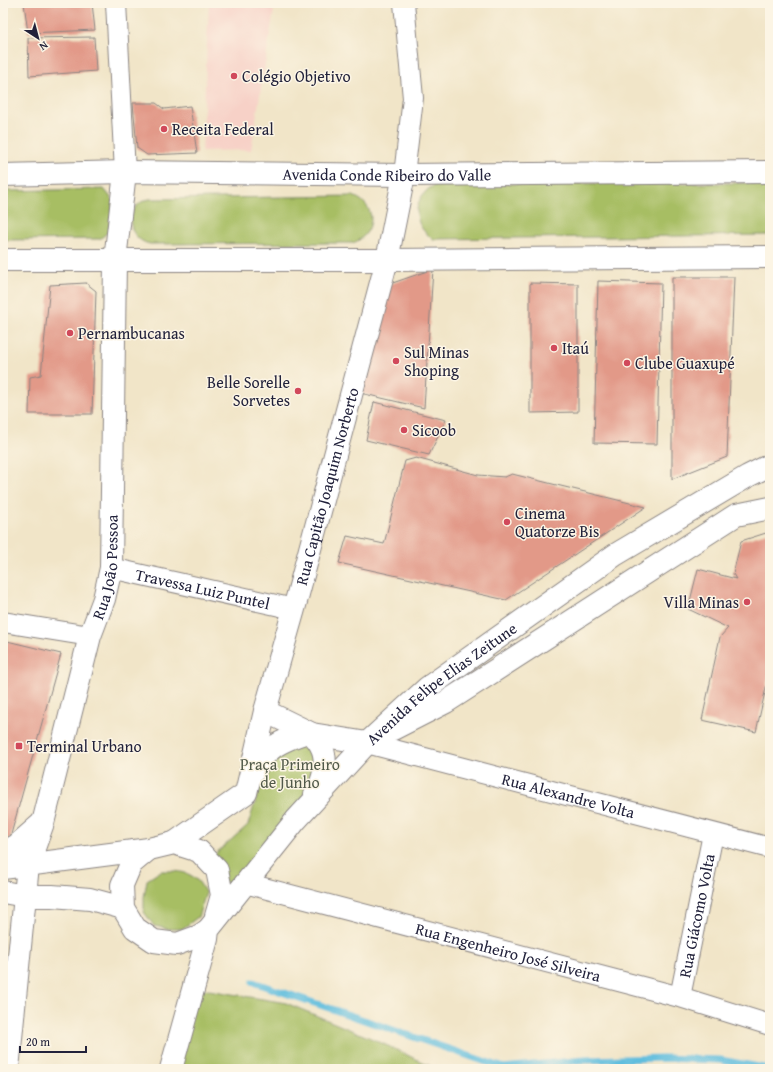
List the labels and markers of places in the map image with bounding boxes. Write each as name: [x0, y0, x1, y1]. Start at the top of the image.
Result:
place label: Colégio Objetivo: [242, 64, 351, 88]
marker: Colégio Objetivo: [229, 71, 239, 81]
place label: Receita Federal: [172, 117, 274, 141]
marker: Receita Federal: [159, 124, 169, 134]
place label: Pernambucanas: [78, 321, 185, 345]
marker: Pernambucanas: [65, 328, 75, 338]
place label: Itaú: [562, 336, 589, 360]
place label: Sul Minas Shoping: [404, 340, 469, 382]
marker: Itaú: [549, 343, 559, 353]
place label: Clube Guaxupé: [635, 351, 735, 375]
marker: Sul Minas Shoping: [391, 356, 401, 366]
marker: Clube Guaxupé: [622, 358, 632, 368]
place label: Belle Sorelle Sorvetes: [207, 370, 290, 412]
marker: Belle Sorelle Sorvetes: [293, 386, 303, 396]
place label: Sicoob: [412, 418, 456, 442]
marker: Sicoob: [399, 425, 409, 435]
place label: Cinema Quatorze Bis: [515, 501, 599, 543]
marker: Cinema Quatorze Bis: [502, 517, 512, 527]
place label: Villa Minas: [663, 590, 739, 614]
marker: Villa Minas: [742, 597, 752, 607]
place label: Terminal Urbano: [27, 734, 142, 758]
marker: Terminal Urbano: [14, 741, 24, 751]

